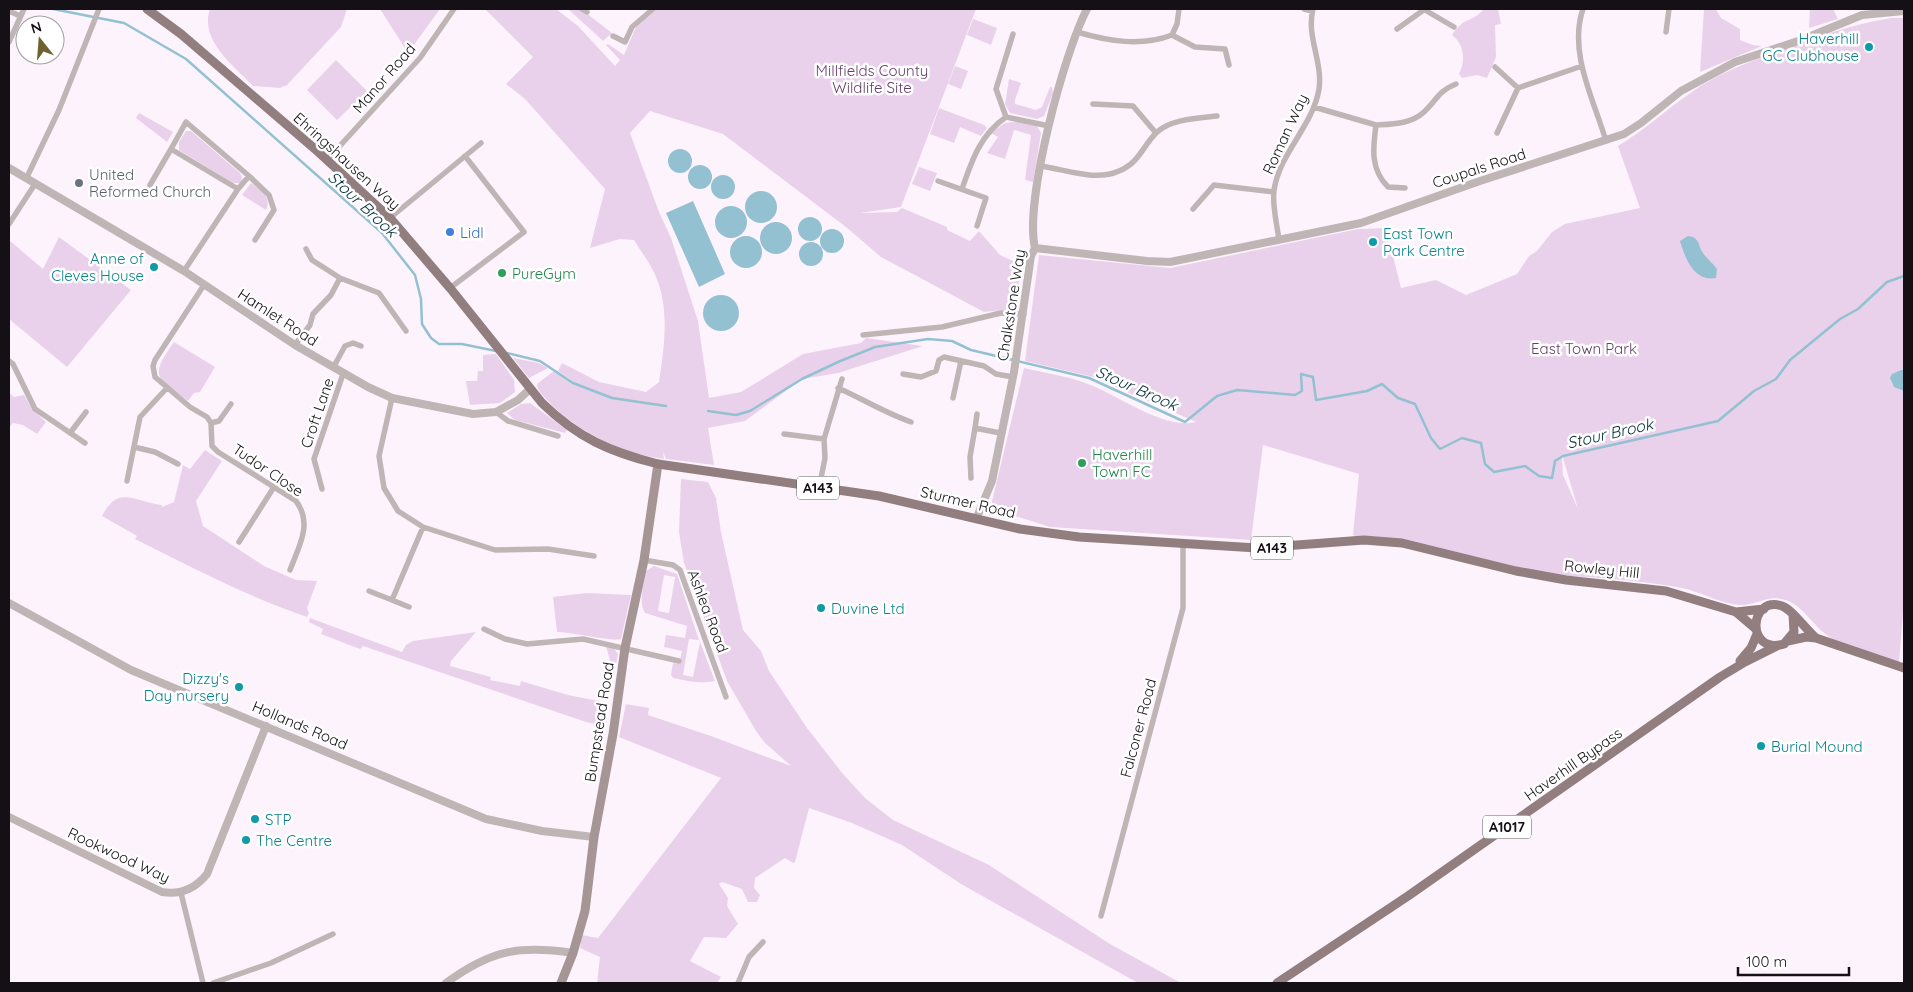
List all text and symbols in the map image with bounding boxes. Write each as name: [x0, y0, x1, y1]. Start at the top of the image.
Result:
north arrow: [15, 15, 65, 65]
text: N: [29, 17, 44, 38]
place label: Haverhill GC Clubhouse: [1762, 29, 1859, 65]
street label: Manor Road: [349, 39, 419, 117]
marker: Haverhill GC Clubhouse: [1863, 41, 1875, 53]
park label: Millfields County Wildlife Site: [816, 61, 928, 97]
street label: Roman Way: [1258, 91, 1312, 177]
street label: Ehringshausen Way: [290, 108, 404, 214]
street label: Coupals Road: [1430, 144, 1528, 192]
place label: United Reformed Church: [89, 165, 211, 201]
water label: Stour Brook: [324, 167, 403, 242]
marker: United Reformed Church: [73, 177, 85, 189]
place label: Lidl: [460, 223, 484, 242]
place label: East Town Park Centre: [1383, 224, 1465, 260]
marker: Lidl: [444, 226, 456, 238]
marker: East Town Park Centre: [1367, 236, 1379, 248]
street label: Chalkstone Way: [993, 248, 1029, 362]
place label: Anne of Cleves House: [51, 249, 145, 285]
marker: Anne of Cleves House: [148, 261, 160, 273]
place label: PureGym: [512, 264, 576, 283]
marker: PureGym: [496, 267, 508, 279]
street label: Hamlet Road: [234, 284, 322, 350]
park label: East Town Park: [1531, 339, 1637, 358]
water label: Stour Brook: [1093, 361, 1182, 416]
street label: Croft Lane: [296, 375, 338, 451]
water label: Stour Brook: [1565, 413, 1656, 453]
street label: Tudor Close: [229, 439, 307, 501]
place label: Haverhill Town FC: [1092, 445, 1152, 481]
marker: Haverhill Town FC: [1076, 457, 1088, 469]
road number: A143: [797, 476, 839, 499]
street label: Sturmer Road: [919, 482, 1017, 522]
road number: A143: [1251, 536, 1293, 560]
street label: Rowley Hill: [1563, 556, 1641, 582]
street label: Ashlea Road: [683, 567, 733, 655]
place label: Duvine Ltd: [831, 599, 905, 618]
marker: Duvine Ltd: [815, 602, 827, 614]
street label: Bumpstead Road: [580, 661, 618, 783]
place label: Dizzy's Day nursery: [144, 669, 229, 705]
street label: Falconer Road: [1116, 676, 1160, 780]
marker: Dizzy's Day nursery: [233, 681, 245, 693]
street label: Hollands Road: [249, 696, 351, 754]
street label: Haverhill Bypass: [1520, 723, 1626, 805]
place label: Burial Mound: [1771, 737, 1863, 756]
marker: Burial Mound: [1755, 740, 1767, 752]
place label: STP: [265, 810, 291, 829]
marker: STP: [249, 813, 261, 825]
road number: A1017: [1483, 816, 1531, 839]
street label: Rookwood Way: [65, 823, 173, 887]
place label: The Centre: [256, 831, 332, 850]
marker: The Centre: [240, 834, 252, 846]
scale bar: [1738, 944, 1849, 976]
text: 100 m: [1746, 952, 1787, 971]

